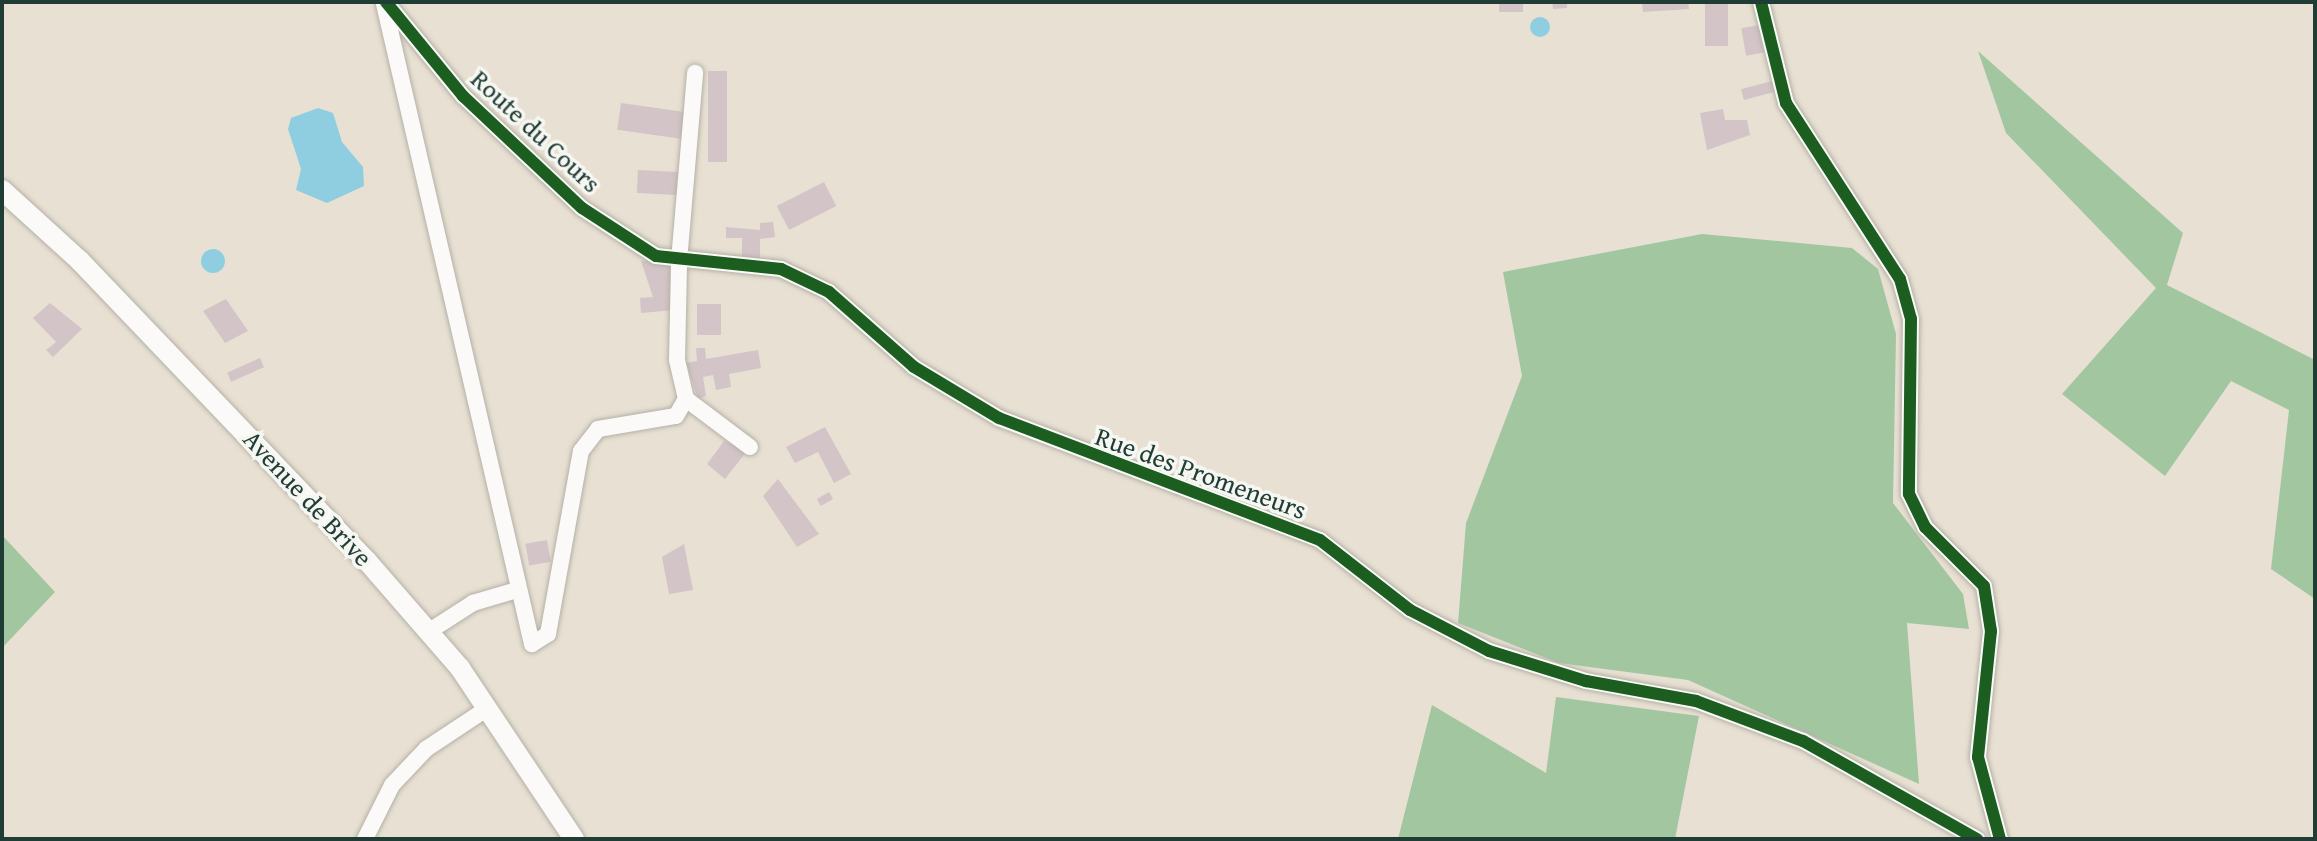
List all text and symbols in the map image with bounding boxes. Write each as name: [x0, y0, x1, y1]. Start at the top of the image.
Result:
street label: Route du Cours: [465, 63, 607, 199]
street label: Rue des Promeneurs: [1091, 420, 1311, 526]
street label: Avenue de Brive: [237, 423, 379, 573]

